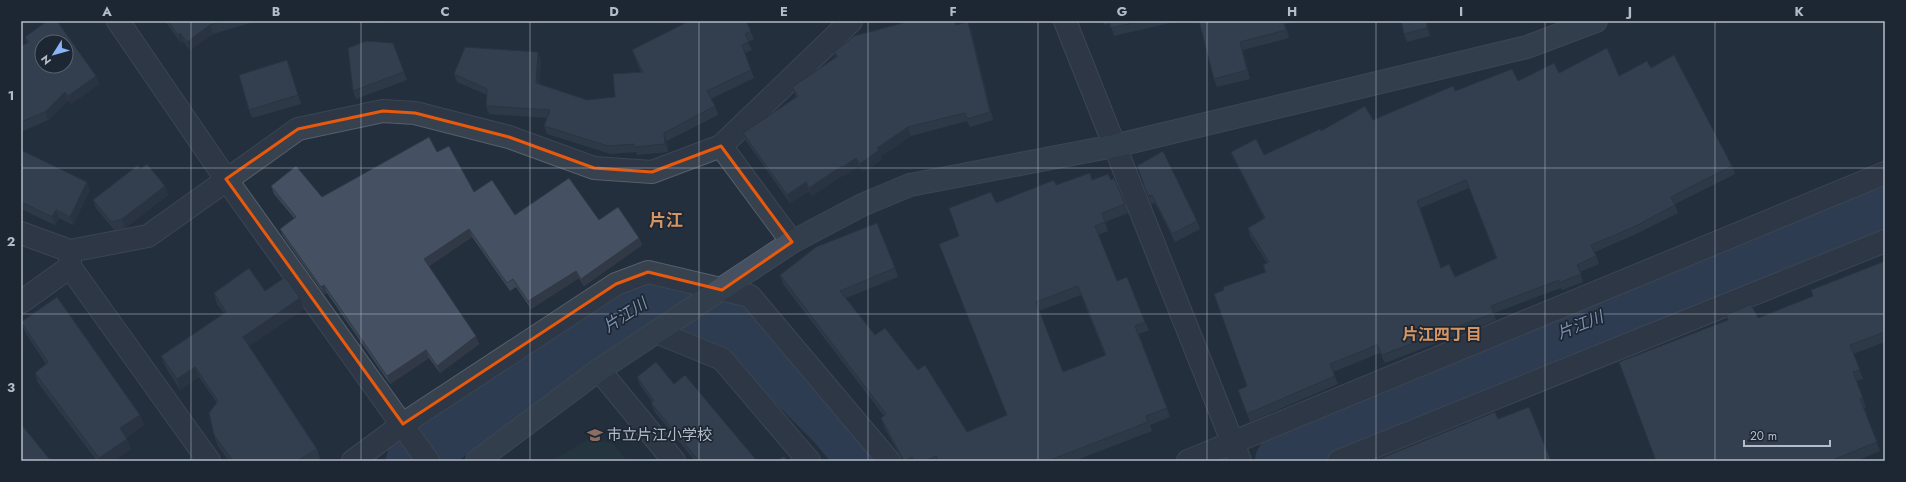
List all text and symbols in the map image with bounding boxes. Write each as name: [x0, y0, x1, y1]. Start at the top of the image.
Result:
text: A: [101, 2, 112, 21]
text: B: [272, 2, 281, 21]
text: C: [440, 2, 450, 21]
text: D: [609, 2, 619, 21]
text: E: [780, 2, 788, 21]
text: F: [949, 2, 957, 21]
text: G: [1117, 2, 1128, 21]
text: H: [1287, 2, 1297, 21]
text: I: [1459, 2, 1463, 21]
text: J: [1625, 2, 1632, 21]
text: K: [1794, 2, 1804, 21]
north arrow: [34, 34, 74, 74]
text: N: [37, 52, 55, 68]
text: 1: [8, 86, 14, 105]
district label: 片江: [649, 208, 683, 232]
text: 2: [7, 232, 15, 251]
water label: 片江川: [599, 291, 653, 338]
water label: 片江川: [1553, 305, 1608, 345]
district label: 片江四丁目: [1402, 323, 1482, 346]
text: 3: [7, 378, 15, 397]
scale bar: [1744, 422, 1830, 448]
place label: 市立片江小学校: [607, 424, 712, 446]
school or university icon: 市立片江小学校: [586, 426, 604, 444]
text: 20 m: [1750, 427, 1777, 445]

